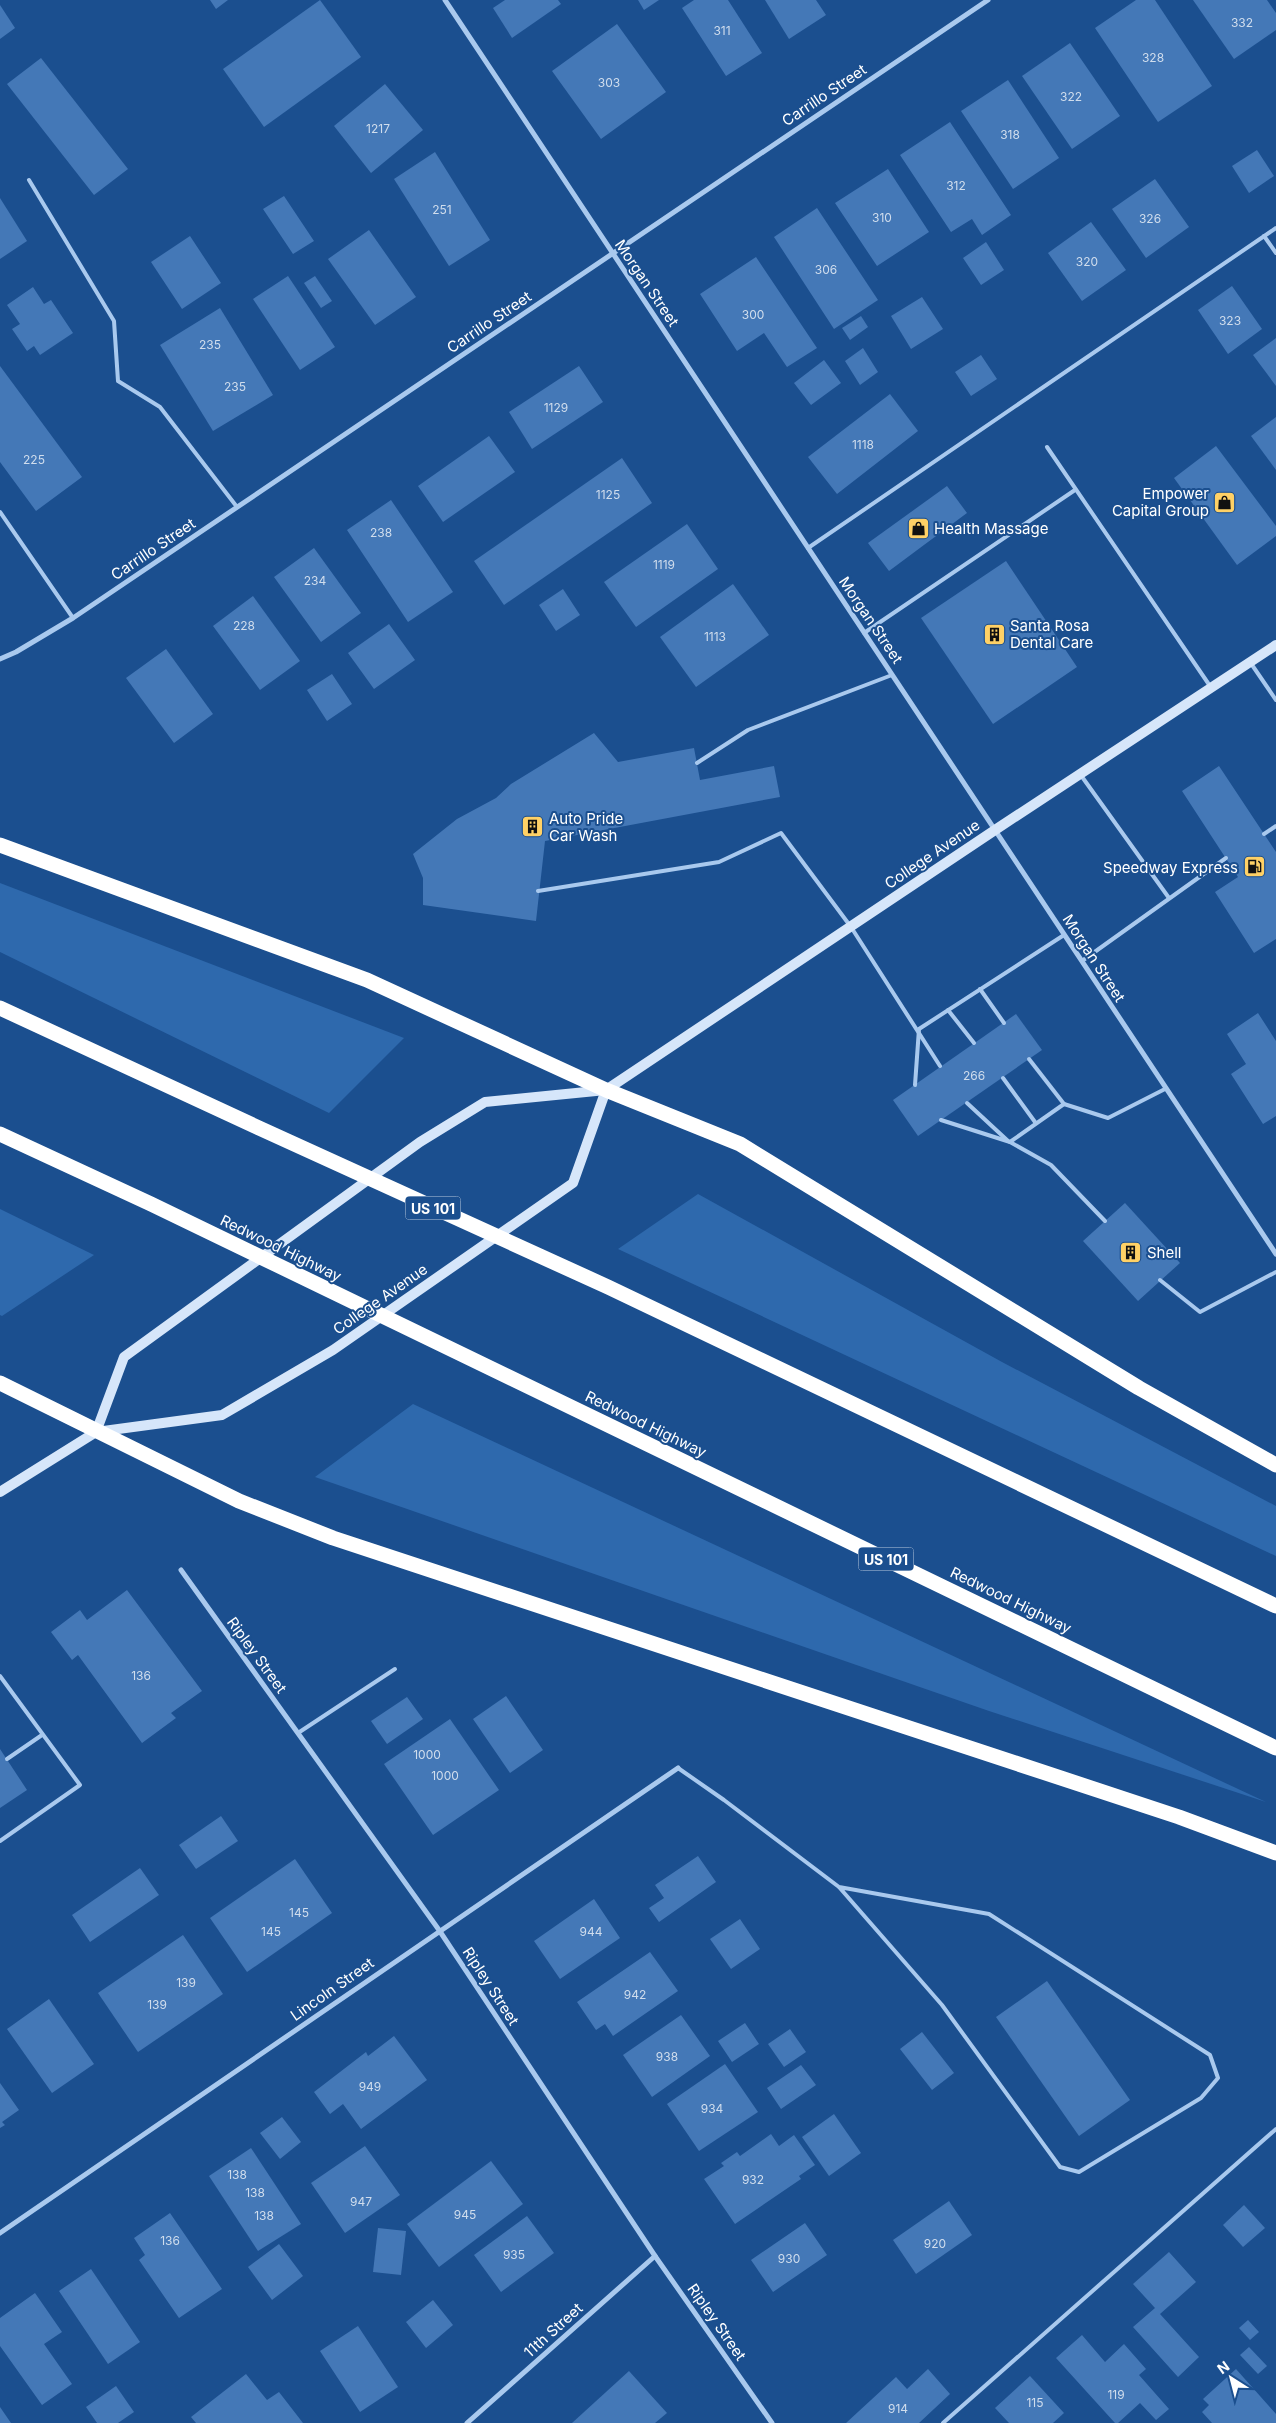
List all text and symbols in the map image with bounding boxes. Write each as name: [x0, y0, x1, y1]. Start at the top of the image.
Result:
house number: 332: [1231, 15, 1253, 30]
house number: 311: [713, 23, 731, 38]
house number: 328: [1142, 50, 1164, 65]
street label: Carrillo Street: [778, 60, 870, 130]
house number: 303: [598, 75, 620, 90]
house number: 322: [1060, 89, 1082, 104]
house number: 1217: [366, 121, 390, 136]
house number: 318: [1000, 127, 1020, 142]
house number: 312: [946, 178, 966, 193]
house number: 251: [432, 202, 452, 217]
house number: 310: [872, 210, 892, 225]
house number: 326: [1139, 211, 1161, 226]
street label: Morgan Street: [611, 236, 683, 330]
house number: 320: [1076, 254, 1098, 269]
house number: 306: [815, 262, 837, 277]
street label: Carrillo Street: [443, 287, 535, 357]
house number: 300: [742, 307, 764, 322]
house number: 323: [1219, 313, 1241, 328]
house number: 235: [199, 337, 221, 352]
house number: 235: [224, 379, 246, 394]
house number: 1129: [544, 400, 568, 415]
house number: 1118: [852, 437, 874, 452]
house number: 225: [23, 452, 45, 467]
place label: Empower Capital Group: [1112, 484, 1209, 520]
house number: 1125: [596, 487, 620, 502]
shop icon: Empower Capital Group: [1213, 490, 1237, 514]
street label: Carrillo Street: [107, 514, 199, 584]
shop icon: Health Massage: [906, 516, 930, 540]
place label: Health Massage: [934, 519, 1049, 538]
house number: 238: [370, 525, 392, 540]
house number: 1119: [653, 557, 675, 572]
house number: 234: [304, 573, 326, 588]
street label: Morgan Street: [835, 573, 907, 667]
place label: Santa Rosa Dental Care: [1010, 616, 1093, 652]
house number: 228: [233, 618, 255, 633]
building icon: Santa Rosa Dental Care: [982, 622, 1006, 646]
house number: 1113: [704, 629, 726, 644]
place label: Auto Pride Car Wash: [549, 809, 623, 845]
building icon: Auto Pride Car Wash: [521, 815, 545, 839]
street label: College Avenue: [881, 815, 983, 893]
fuel station icon: Speedway Express: [1242, 855, 1266, 879]
place label: Speedway Express: [1103, 858, 1238, 877]
street label: Morgan Street: [1059, 910, 1130, 1006]
house number: 266: [963, 1068, 985, 1083]
road number: US 101: [406, 1196, 460, 1220]
street label: Redwood Highway: [217, 1210, 345, 1286]
building icon: Shell: [1119, 1240, 1143, 1264]
place label: Shell: [1147, 1243, 1182, 1262]
street label: College Avenue: [329, 1259, 431, 1339]
street label: Redwood Highway: [582, 1386, 710, 1462]
road number: US 101: [858, 1548, 914, 1570]
street label: Redwood Highway: [947, 1562, 1075, 1638]
street label: Ripley Street: [223, 1613, 291, 1697]
house number: 136: [131, 1668, 151, 1683]
house number: 1000: [413, 1747, 441, 1762]
house number: 1000: [431, 1768, 459, 1783]
house number: 145: [289, 1905, 309, 1920]
house number: 145: [261, 1924, 281, 1939]
house number: 944: [580, 1924, 603, 1939]
street label: Ripley Street: [459, 1943, 523, 2029]
street label: Lincoln Street: [287, 1953, 377, 2025]
house number: 139: [176, 1975, 196, 1990]
house number: 942: [624, 1987, 646, 2002]
house number: 139: [147, 1997, 167, 2012]
house number: 938: [656, 2049, 678, 2064]
house number: 949: [359, 2079, 381, 2094]
house number: 934: [701, 2101, 724, 2116]
house number: 138: [227, 2167, 247, 2182]
house number: 932: [742, 2172, 764, 2187]
house number: 138: [245, 2185, 265, 2200]
house number: 947: [350, 2194, 372, 2209]
house number: 945: [454, 2207, 476, 2222]
house number: 138: [254, 2208, 274, 2223]
house number: 136: [160, 2233, 180, 2248]
house number: 920: [924, 2236, 946, 2251]
house number: 935: [503, 2247, 525, 2262]
house number: 930: [778, 2251, 800, 2266]
street label: Ripley Street: [684, 2280, 751, 2364]
street label: 11th Street: [520, 2299, 586, 2361]
north arrow: [1206, 2353, 1256, 2403]
text: N: [1214, 2357, 1232, 2377]
house number: 119: [1107, 2387, 1125, 2402]
house number: 115: [1026, 2395, 1044, 2410]
house number: 914: [888, 2401, 908, 2416]

